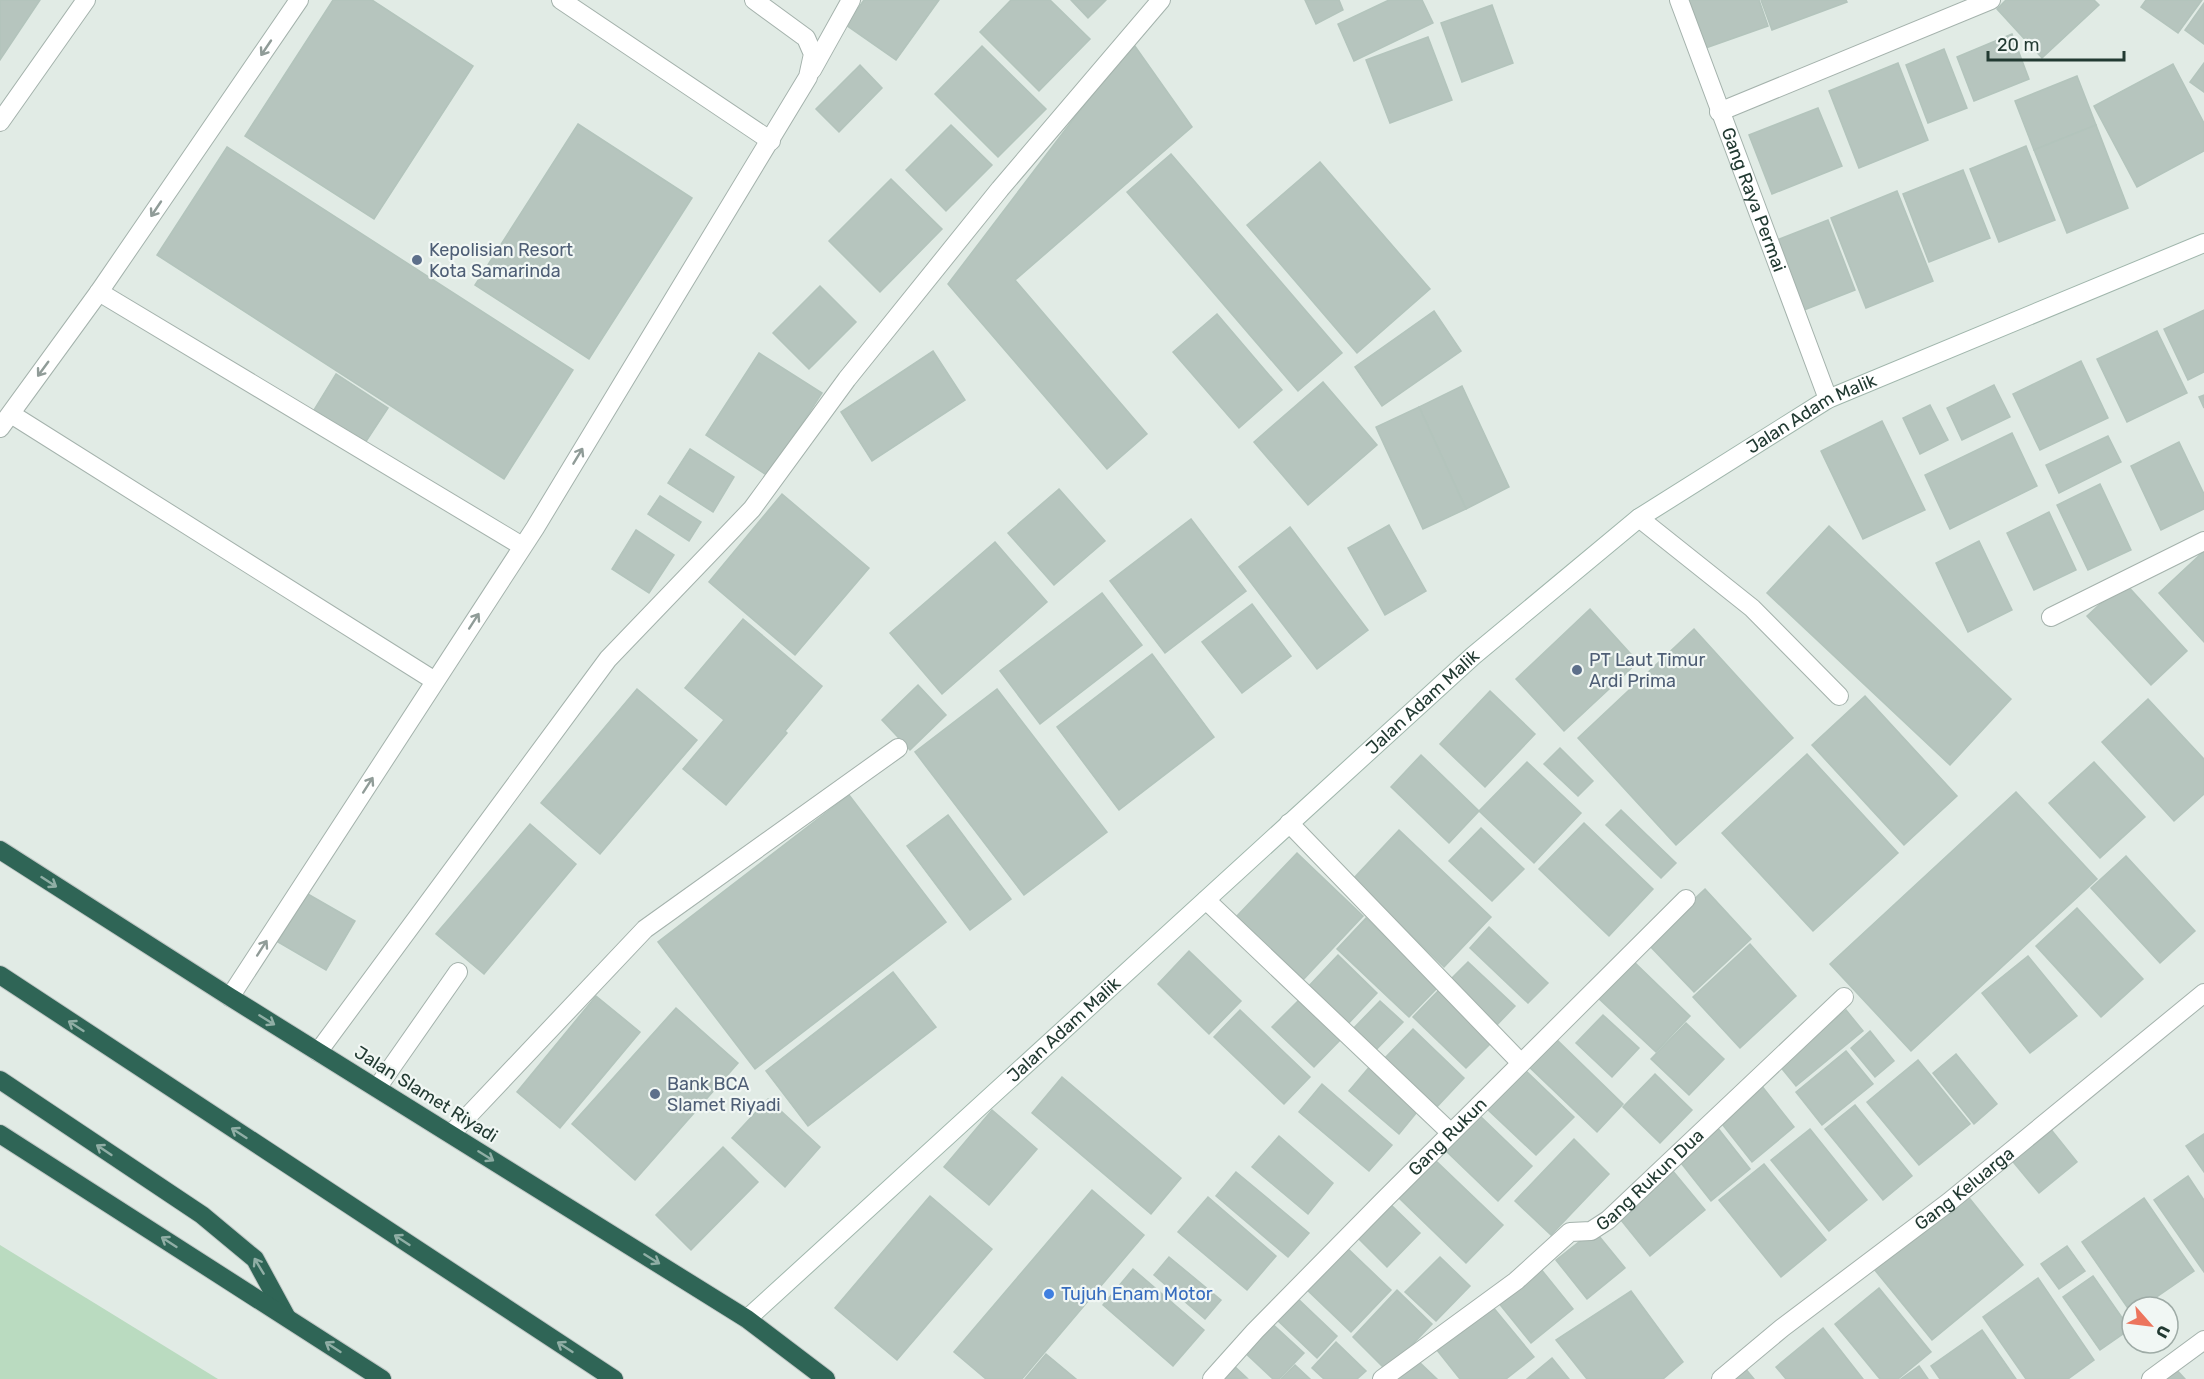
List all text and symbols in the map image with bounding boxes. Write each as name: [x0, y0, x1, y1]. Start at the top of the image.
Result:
scale bar: [1988, 24, 2124, 62]
text: 20 m: [1997, 34, 2039, 56]
one-way arrow: [260, 40, 272, 56]
street label: Gang Raya Permai: [1717, 124, 1790, 275]
one-way arrow: [150, 201, 162, 217]
place label: Kepolisian Resort Kota Samarinda: [429, 239, 573, 282]
marker: Kepolisian Resort Kota Samarinda: [410, 253, 424, 267]
one-way arrow: [37, 360, 50, 376]
street label: Jalan Adam Malik: [1742, 369, 1880, 459]
one-way arrow: [573, 448, 585, 465]
one-way arrow: [468, 613, 480, 630]
street label: Jalan Adam Malik: [1361, 644, 1484, 759]
place label: PT Laut Timur Ardi Prima: [1589, 649, 1705, 692]
marker: PT Laut Timur Ardi Prima: [1570, 663, 1584, 677]
one-way arrow: [362, 777, 374, 793]
one-way arrow: [40, 876, 57, 888]
one-way arrow: [256, 940, 268, 957]
street label: Jalan Adam Malik: [1003, 972, 1126, 1087]
one-way arrow: [258, 1015, 275, 1027]
one-way arrow: [68, 1019, 85, 1032]
street label: Jalan Slamet Riyadi: [350, 1041, 502, 1147]
place label: Bank BCA Slamet Riyadi: [667, 1073, 781, 1116]
marker: Bank BCA Slamet Riyadi: [648, 1087, 662, 1101]
street label: Gang Rukun: [1404, 1093, 1491, 1180]
street label: Gang Rukun Dua: [1592, 1124, 1708, 1236]
one-way arrow: [231, 1126, 248, 1139]
street label: Gang Keluarga: [1910, 1142, 2019, 1235]
one-way arrow: [96, 1143, 113, 1155]
one-way arrow: [477, 1151, 494, 1163]
one-way arrow: [395, 1234, 411, 1246]
one-way arrow: [161, 1236, 178, 1248]
one-way arrow: [643, 1254, 660, 1266]
one-way arrow: [252, 1258, 264, 1275]
place label: Tujuh Enam Motor: [1061, 1283, 1213, 1305]
marker: Tujuh Enam Motor: [1042, 1287, 1056, 1301]
north arrow: [2120, 1295, 2180, 1355]
text: U: [2152, 1322, 2174, 1341]
one-way arrow: [325, 1341, 342, 1353]
one-way arrow: [558, 1341, 574, 1353]

